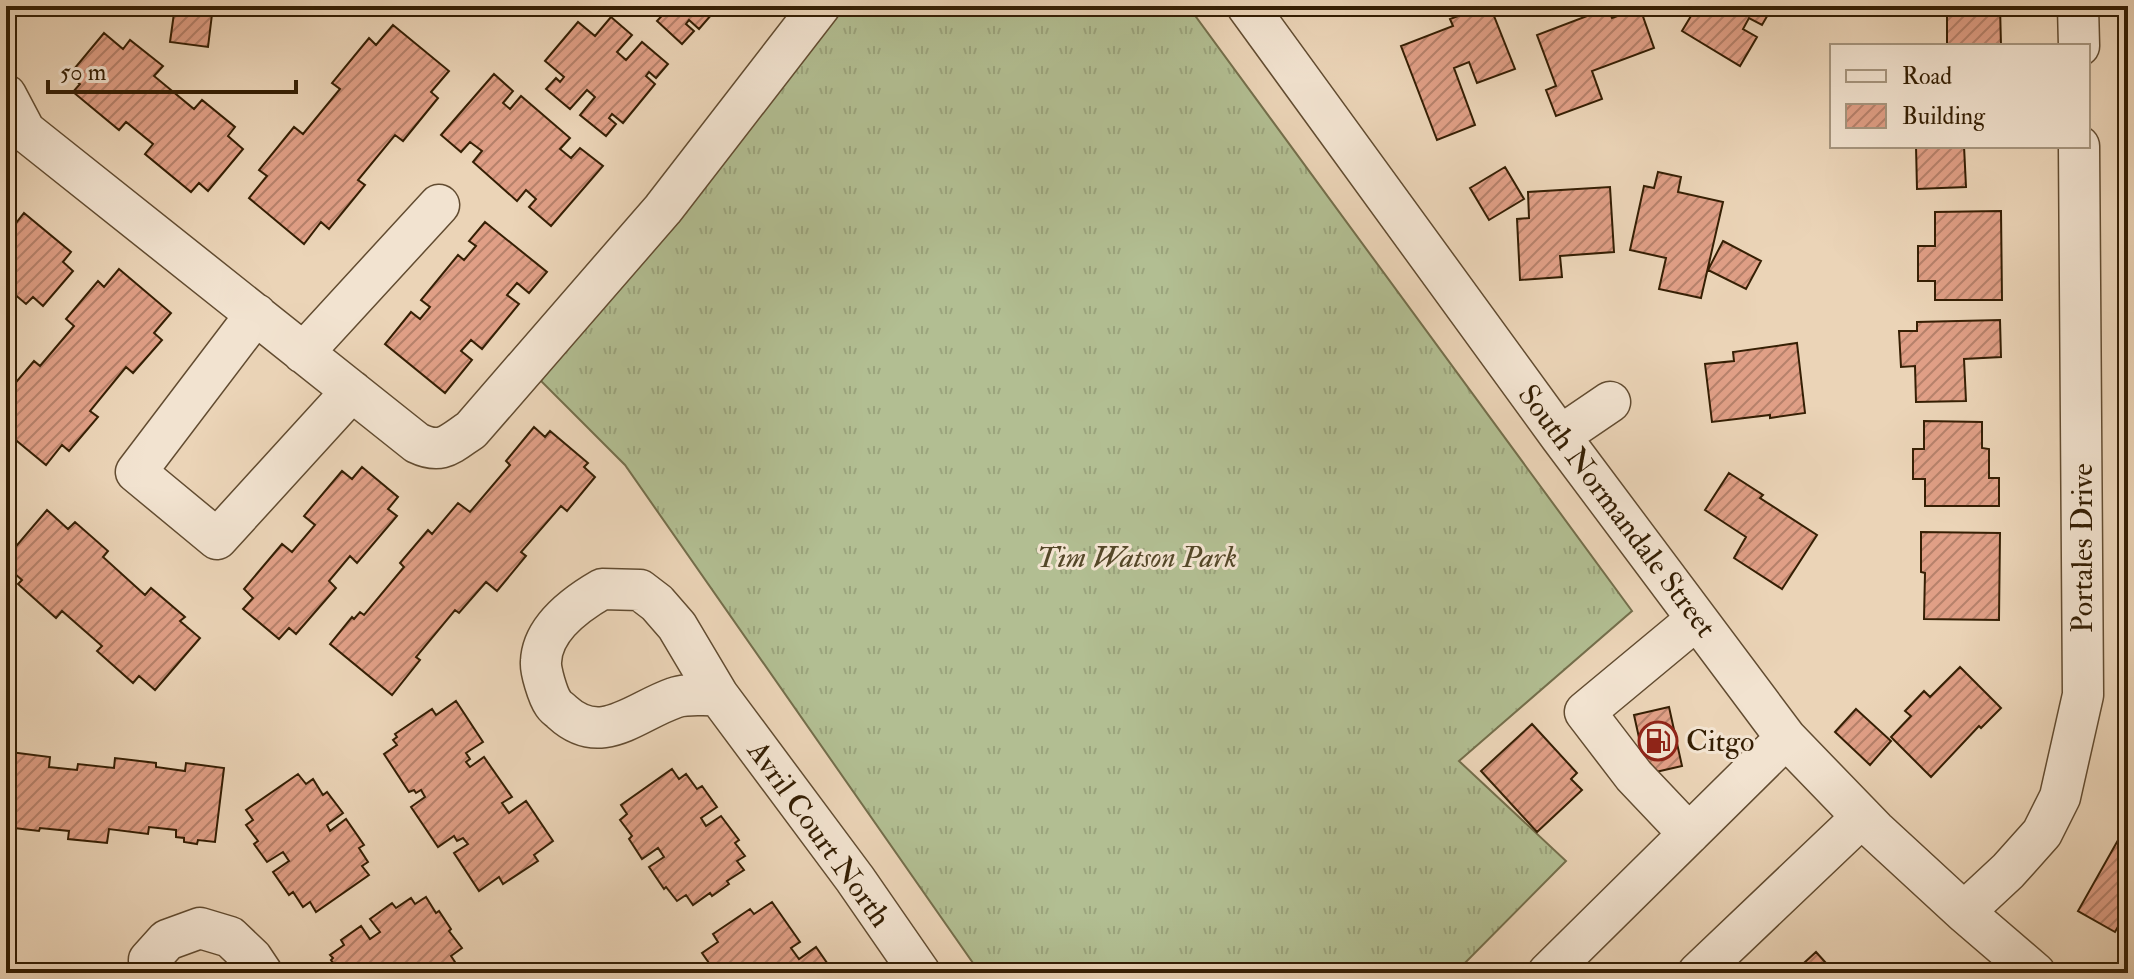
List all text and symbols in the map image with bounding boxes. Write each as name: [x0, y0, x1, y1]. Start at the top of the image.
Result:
scale bar: [48, 44, 296, 94]
legend: [1830, 44, 2090, 148]
text: 50 m: [60, 57, 107, 88]
text: Road: [1902, 61, 1952, 92]
text: Building: [1902, 101, 1986, 132]
street label: South Normandale Street: [1510, 377, 1724, 645]
street label: Portales Drive: [2064, 463, 2101, 633]
park label: Tim Watson Park: [1037, 539, 1237, 576]
fuel station icon: Citgo: [1637, 720, 1679, 762]
place label: Citgo: [1686, 723, 1754, 760]
street label: Avril Court North: [739, 733, 899, 934]

